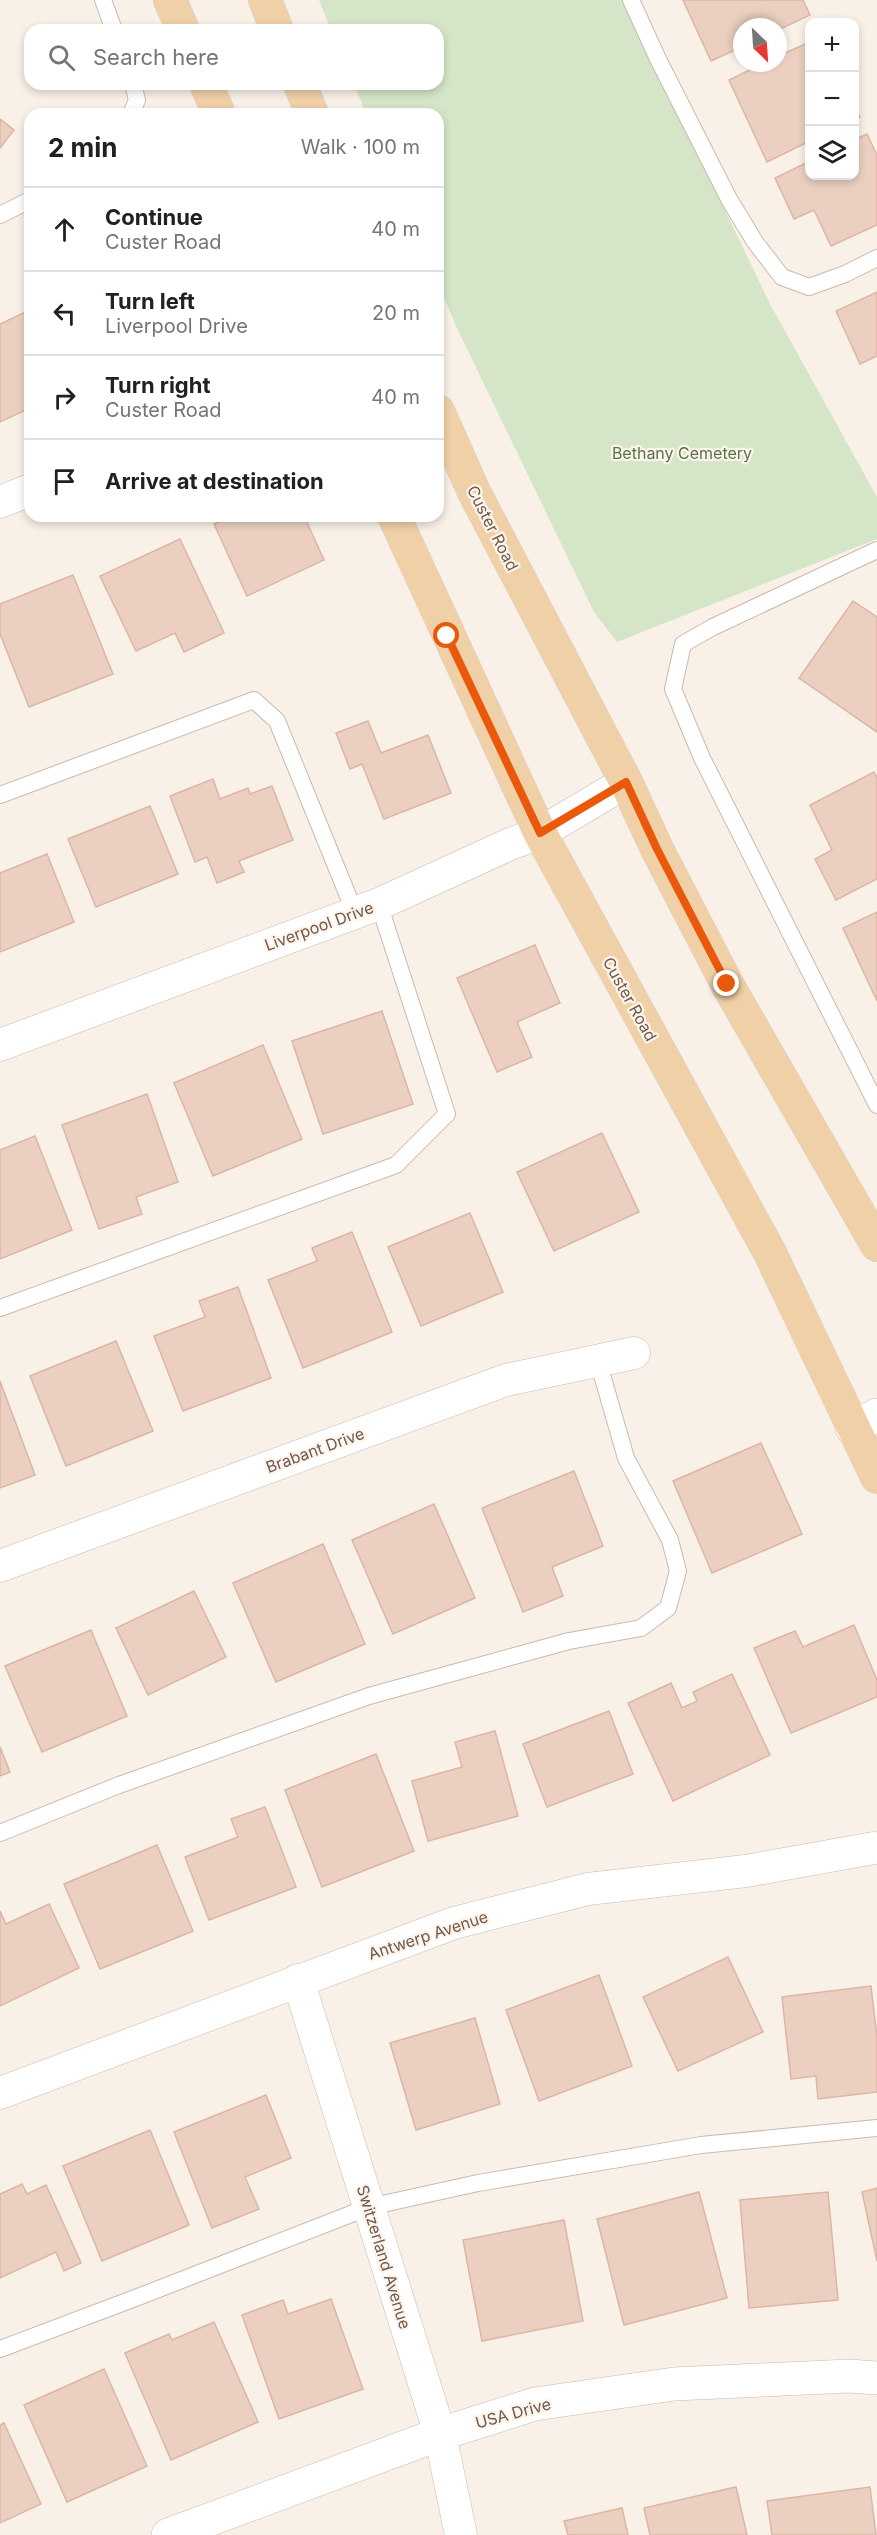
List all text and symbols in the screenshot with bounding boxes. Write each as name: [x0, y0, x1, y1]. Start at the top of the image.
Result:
north arrow: [733, 18, 787, 72]
map controls: [805, 18, 859, 180]
button: +: [805, 18, 859, 72]
search box: [24, 24, 444, 90]
icon: search: [45, 41, 78, 74]
text: Search here: [93, 44, 219, 70]
button: −: [805, 72, 859, 126]
button: layers: [805, 126, 859, 180]
text: 2 min: [48, 132, 118, 163]
text: Walk · 100 m: [301, 135, 420, 159]
text: Continue: [105, 204, 203, 230]
icon: ahead: [48, 213, 81, 246]
text: 40 m: [371, 217, 420, 241]
text: Custer Road: [105, 230, 221, 254]
text: Turn left: [105, 288, 195, 314]
icon: left: [48, 297, 81, 330]
text: 20 m: [372, 301, 420, 325]
text: Liverpool Drive: [105, 314, 248, 338]
text: Turn right: [105, 372, 211, 398]
icon: right: [48, 381, 81, 414]
text: 40 m: [371, 385, 420, 409]
text: Custer Road: [105, 398, 221, 422]
park label: Bethany Cemetery: [612, 443, 752, 463]
icon: arrive: [48, 465, 81, 498]
text: Arrive at destination: [105, 468, 324, 494]
street label: Custer Road: [463, 482, 523, 574]
route start: [433, 622, 459, 648]
street label: Liverpool Drive: [262, 897, 376, 955]
street label: Custer Road: [599, 953, 661, 1045]
route end: [713, 970, 739, 996]
street label: Brabant Drive: [263, 1423, 367, 1477]
street label: Antwerp Avenue: [366, 1906, 490, 1964]
street label: Switzerland Avenue: [353, 2183, 415, 2331]
street label: USA Drive: [473, 2393, 553, 2433]

